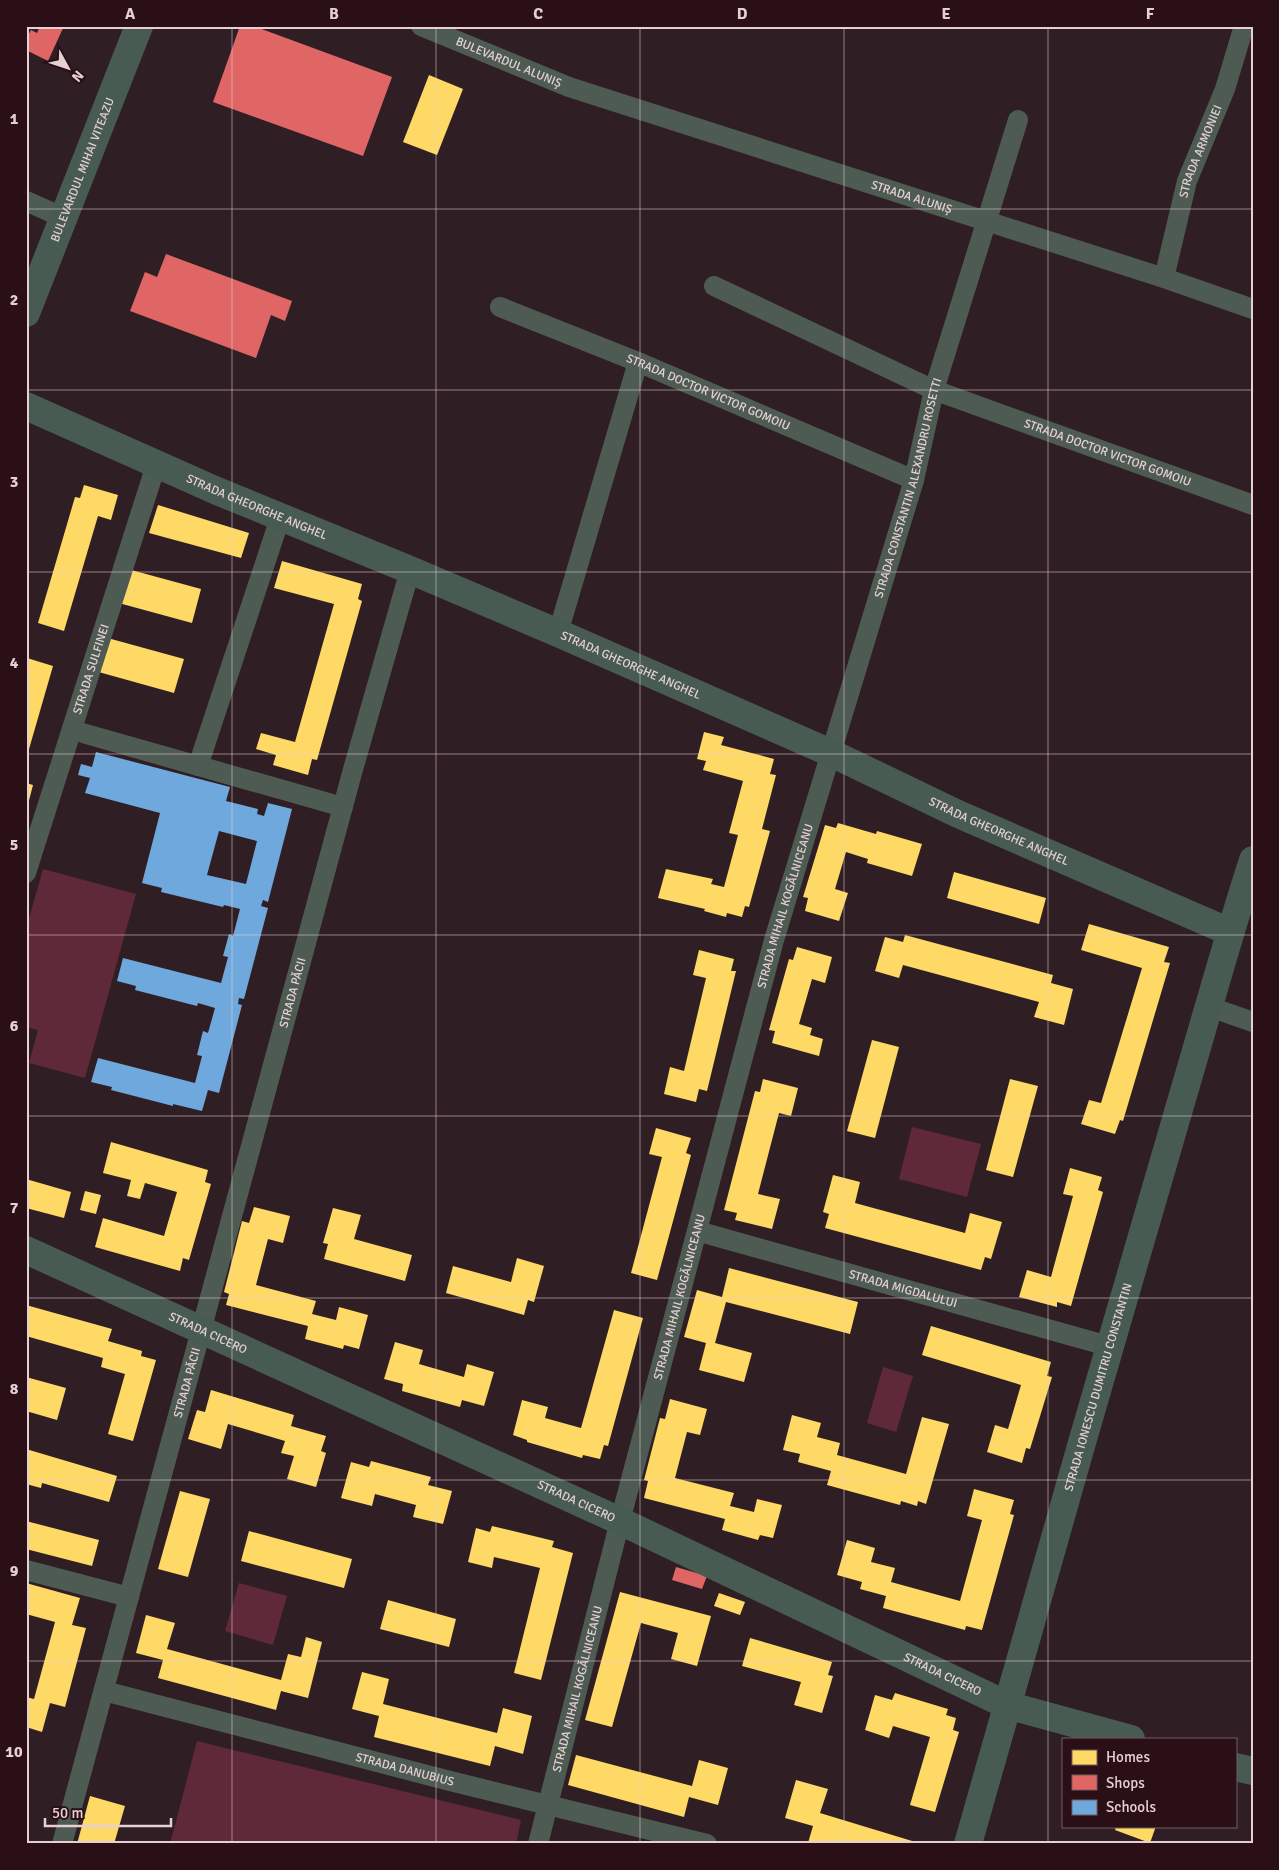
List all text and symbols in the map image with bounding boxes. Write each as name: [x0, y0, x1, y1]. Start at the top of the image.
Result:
text: A: [125, 4, 136, 24]
text: B: [329, 4, 339, 24]
text: C: [533, 4, 543, 24]
text: D: [737, 4, 748, 24]
text: E: [941, 4, 951, 24]
text: F: [1146, 4, 1155, 24]
street label: BULEVARDUL ALUNIȘ: [453, 34, 564, 91]
north arrow: [42, 42, 92, 92]
text: N: [68, 67, 87, 85]
street label: BULEVARDUL MIHAI VITEAZU: [48, 96, 118, 244]
street label: STRADA ARMONIEI: [1176, 103, 1226, 199]
text: 1: [10, 109, 19, 129]
street label: STRADA ALUNIȘ: [869, 177, 954, 218]
text: 2: [10, 290, 18, 310]
street label: STRADA DOCTOR VICTOR GOMOIU: [624, 351, 792, 434]
street label: STRADA CONSTANTIN ALEXANDRU ROSETTI: [872, 376, 945, 600]
street label: STRADA DOCTOR VICTOR GOMOIU: [1022, 416, 1193, 490]
street label: STRADA GHEORGHE ANGHEL: [184, 471, 329, 543]
text: 3: [10, 472, 18, 492]
street label: STRADA SULFINEI: [70, 622, 113, 716]
street label: STRADA GHEORGHE ANGHEL: [558, 628, 703, 703]
text: 4: [10, 653, 19, 673]
street label: STRADA GHEORGHE ANGHEL: [926, 794, 1071, 869]
street label: STRADA MIHAIL KOGĂLNICEANU: [754, 822, 817, 990]
text: 5: [10, 835, 18, 855]
street label: STRADA PĂCII: [276, 956, 310, 1030]
text: 6: [10, 1016, 19, 1036]
text: 7: [10, 1198, 19, 1218]
street label: STRADA MIHAIL KOGĂLNICEANU: [651, 1213, 709, 1382]
street label: STRADA MIGDALULUI: [847, 1267, 959, 1311]
street label: STRADA IONESCU DUMITRU CONSTANTIN: [1061, 1281, 1136, 1493]
street label: STRADA CICERO: [166, 1309, 249, 1358]
street label: STRADA PĂCII: [171, 1346, 204, 1419]
text: 8: [10, 1379, 19, 1399]
street label: STRADA CICERO: [535, 1477, 618, 1526]
text: 9: [10, 1561, 19, 1581]
street label: STRADA MIHAIL KOGĂLNICEANU: [550, 1604, 606, 1774]
street label: STRADA CICERO: [901, 1650, 984, 1700]
legend: [1062, 1738, 1236, 1828]
text: 10: [5, 1742, 23, 1762]
text: Homes: [1106, 1748, 1150, 1766]
street label: STRADA DANUBIUS: [354, 1750, 456, 1790]
text: Shops: [1106, 1774, 1145, 1792]
scale bar: [45, 1795, 171, 1827]
text: Schools: [1106, 1798, 1157, 1816]
text: 50 m: [52, 1804, 83, 1822]

